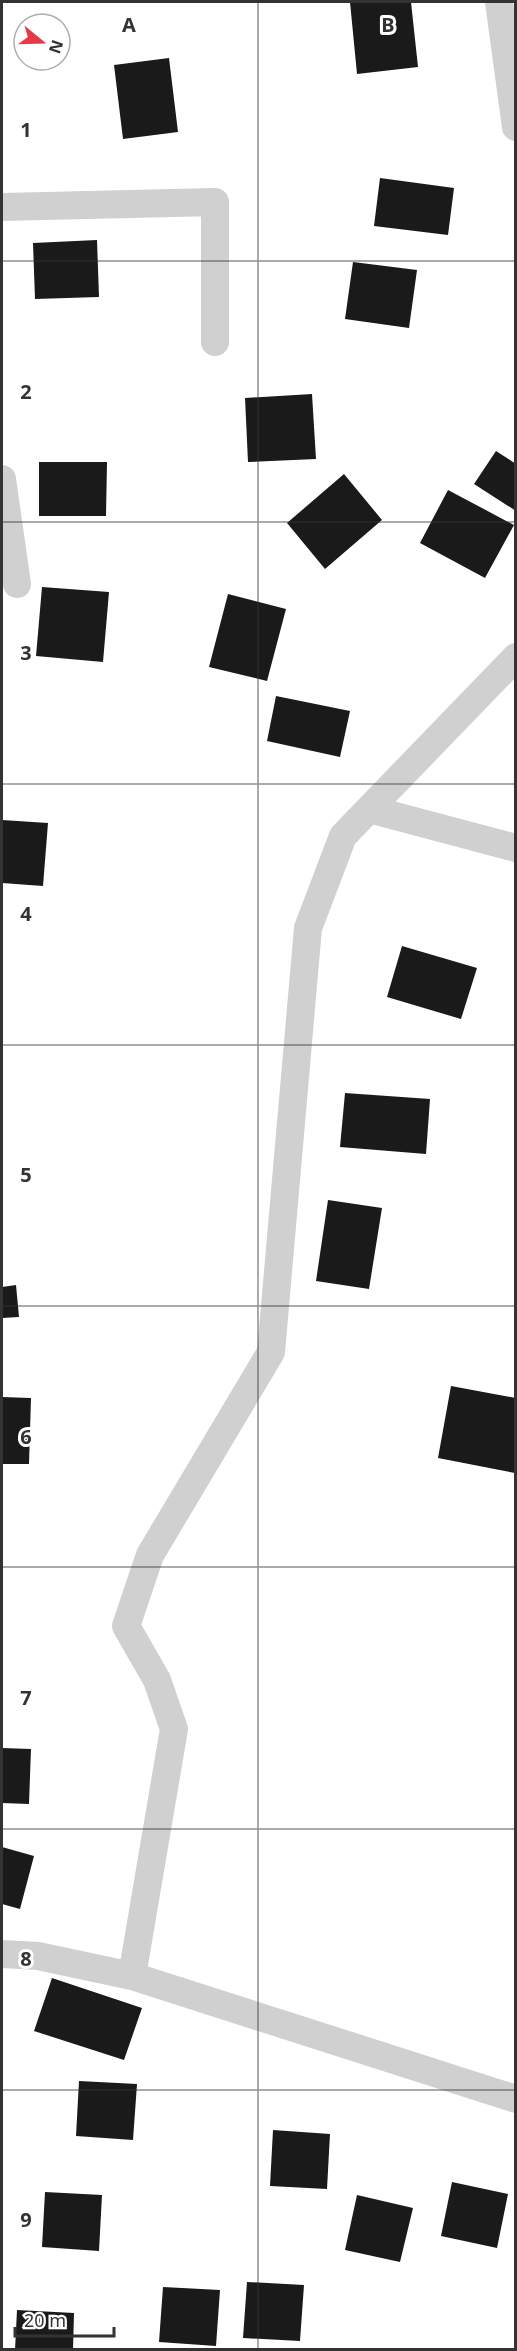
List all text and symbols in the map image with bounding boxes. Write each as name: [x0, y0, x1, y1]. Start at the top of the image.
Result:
text: A: [122, 11, 136, 38]
text: B: [381, 11, 395, 38]
north arrow: [12, 12, 72, 72]
text: N: [44, 37, 69, 57]
text: 1: [20, 116, 32, 143]
text: 2: [20, 378, 32, 405]
text: 3: [20, 639, 32, 666]
text: 4: [20, 900, 32, 927]
text: 5: [20, 1161, 32, 1188]
text: 6: [20, 1423, 32, 1450]
text: 7: [20, 1684, 32, 1711]
text: 8: [20, 1945, 32, 1972]
text: 9: [20, 2206, 32, 2233]
scale bar: [15, 2300, 114, 2338]
text: 20 m: [24, 2308, 66, 2332]

